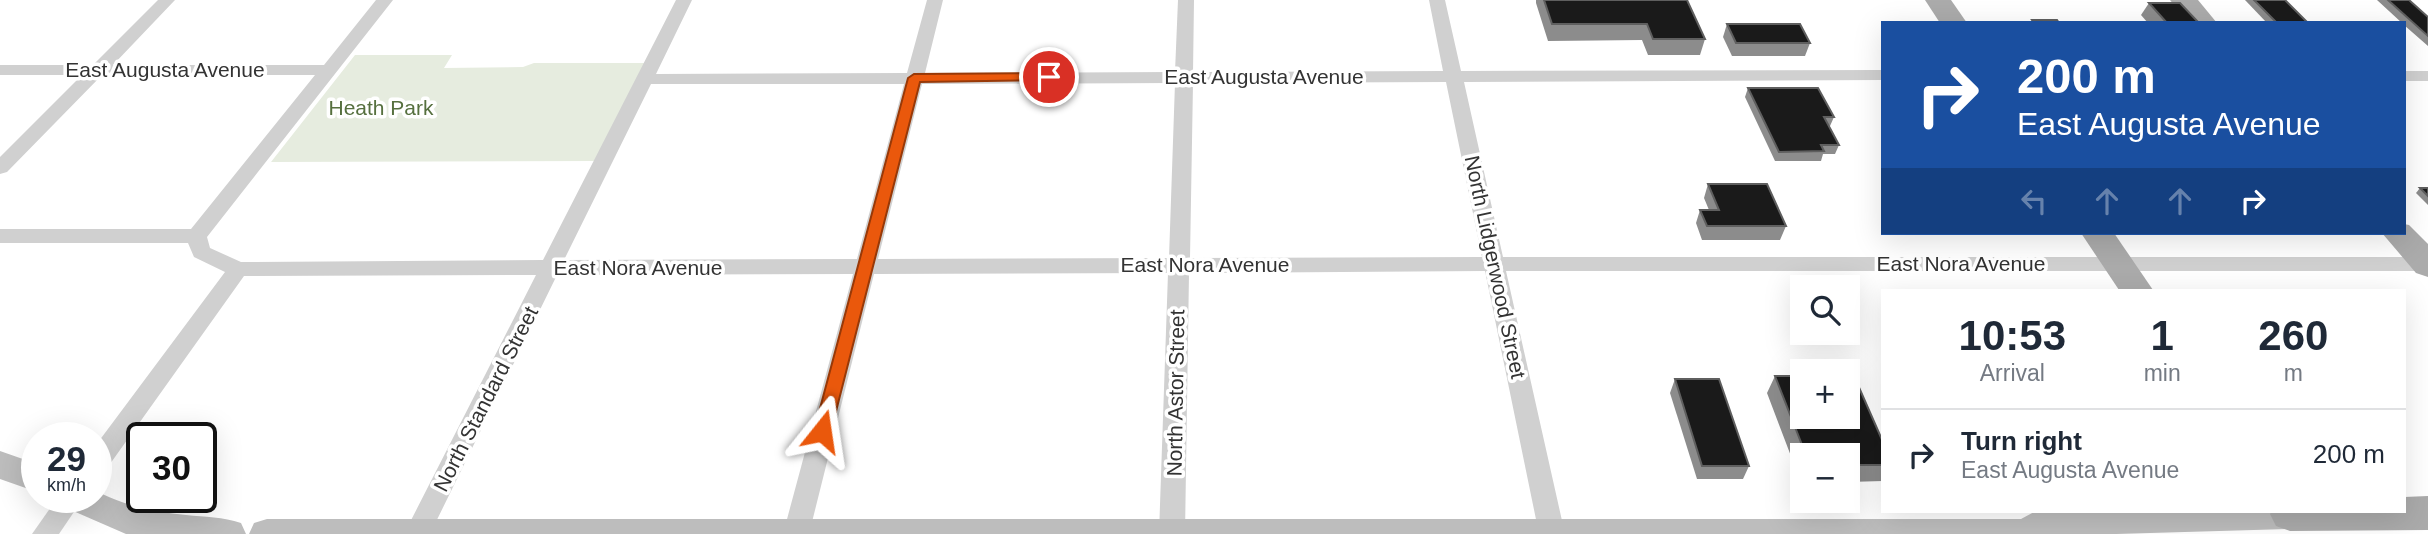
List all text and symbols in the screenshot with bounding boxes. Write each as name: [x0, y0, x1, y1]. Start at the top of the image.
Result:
pin: [1019, 47, 1079, 107]
icon: right: [1902, 49, 1993, 140]
text: 200 m: [2017, 49, 2156, 103]
street label: East Augusta Avenue: [65, 58, 265, 81]
icon: arrive: [1030, 58, 1068, 96]
street label: East Augusta Avenue: [1164, 65, 1364, 88]
park label: Heath Park: [328, 96, 434, 119]
text: East Augusta Avenue: [2017, 106, 2321, 142]
street label: North Lidgerwood Street: [1461, 153, 1530, 381]
icon: left: [2015, 182, 2053, 220]
icon: ahead: [2088, 182, 2126, 220]
icon: ahead: [2161, 182, 2199, 220]
icon: right: [2234, 182, 2272, 220]
street label: East Nora Avenue: [1877, 252, 2045, 275]
street label: East Nora Avenue: [1121, 253, 1289, 276]
street label: East Nora Avenue: [554, 256, 722, 279]
map controls: [1790, 275, 1860, 513]
button: search: [1790, 275, 1860, 345]
street label: North Standard Street: [429, 302, 542, 495]
street label: North Astor Street: [1163, 309, 1188, 477]
text: 10:53: [1959, 312, 2066, 359]
text: 1: [2150, 312, 2174, 359]
text: 260: [2258, 312, 2328, 359]
button: +: [1790, 359, 1860, 429]
text: Arrival: [1980, 360, 2045, 386]
text: min: [2144, 360, 2181, 386]
text: m: [2284, 360, 2303, 386]
position arrow: [785, 394, 859, 468]
speed limit sign: 30: [126, 422, 217, 513]
text: Turn right: [1961, 426, 2082, 456]
icon: right: [1902, 436, 1940, 474]
text: 29: [47, 439, 86, 478]
text: 200 m: [2313, 439, 2385, 469]
button: −: [1790, 443, 1860, 513]
text: East Augusta Avenue: [1961, 457, 2179, 483]
text: km/h: [47, 475, 86, 495]

